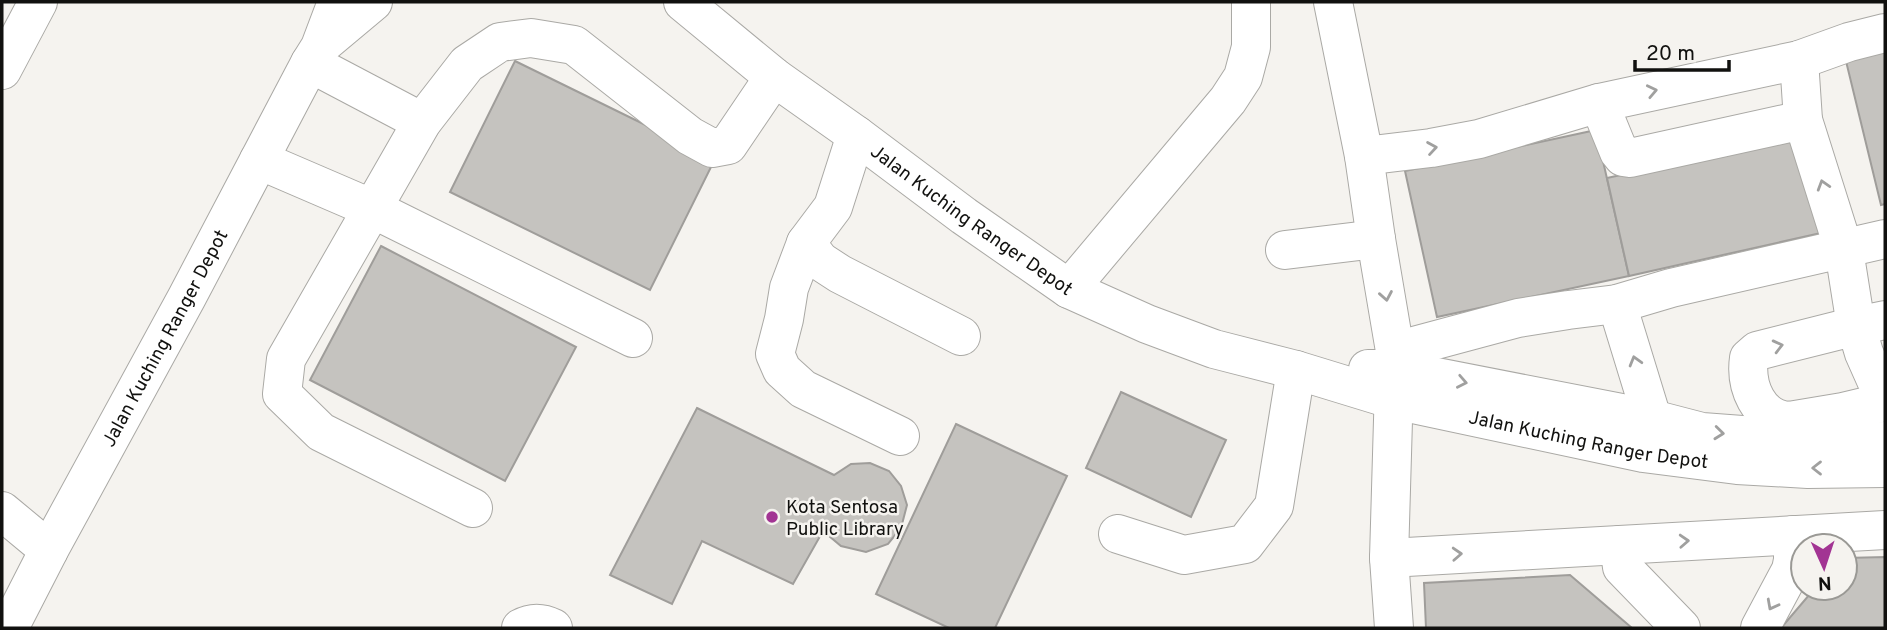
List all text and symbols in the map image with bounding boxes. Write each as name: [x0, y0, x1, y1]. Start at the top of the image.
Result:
scale bar: [1635, 28, 1730, 72]
text: 20 m: [1646, 41, 1695, 68]
one-way arrow: [1646, 85, 1658, 100]
street label: Jalan Kuching Ranger Depot: [865, 140, 1077, 302]
one-way arrow: [1426, 140, 1438, 155]
one-way arrow: [1817, 179, 1831, 191]
street label: Jalan Kuching Ranger Depot: [97, 226, 234, 452]
one-way arrow: [1378, 290, 1393, 302]
one-way arrow: [1772, 340, 1784, 354]
one-way arrow: [1628, 356, 1643, 368]
one-way arrow: [1456, 373, 1468, 388]
street label: Jalan Kuching Ranger Depot: [1466, 406, 1710, 475]
one-way arrow: [1713, 425, 1724, 440]
one-way arrow: [1811, 460, 1822, 476]
place label: Kota Sentosa Public Library: [786, 496, 904, 542]
marker: Kota Sentosa Public Library: [764, 509, 780, 525]
north arrow: [1789, 532, 1859, 602]
one-way arrow: [1679, 534, 1690, 549]
one-way arrow: [1452, 547, 1463, 562]
text: N: [1817, 570, 1832, 594]
one-way arrow: [1767, 598, 1781, 610]

